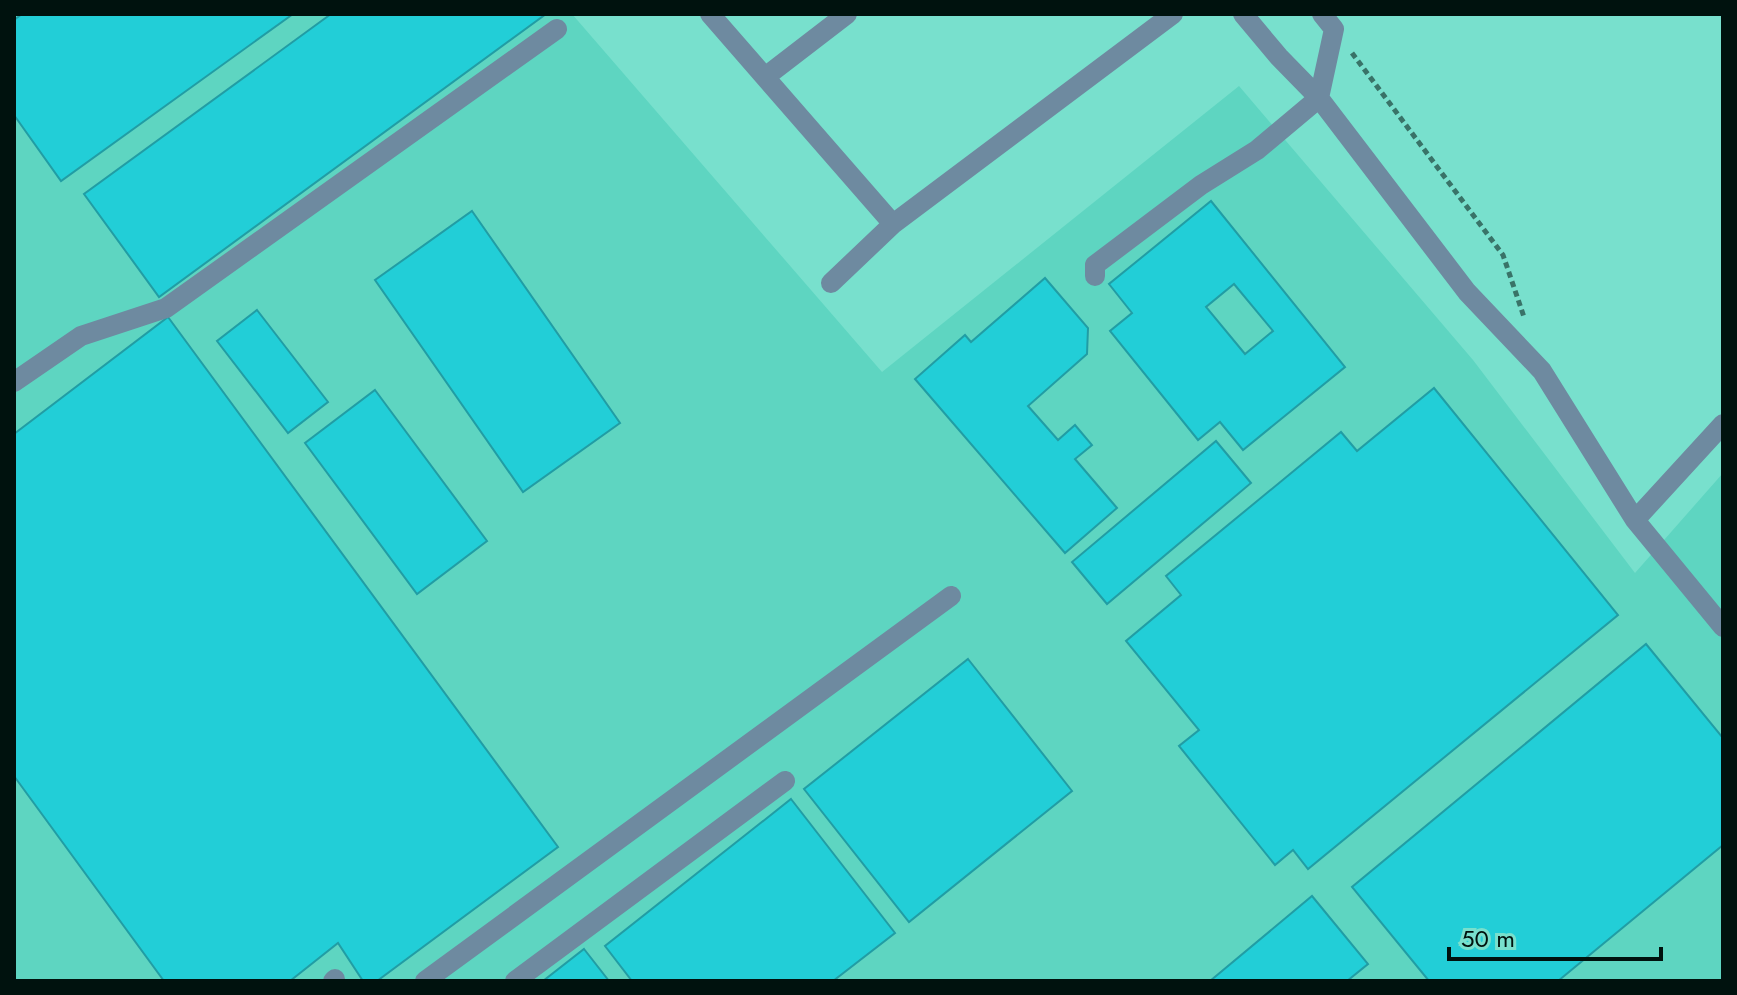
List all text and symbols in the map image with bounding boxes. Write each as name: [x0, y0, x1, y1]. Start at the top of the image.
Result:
scale bar: [1449, 911, 1661, 961]
text: 50 m: [1461, 921, 1515, 956]

